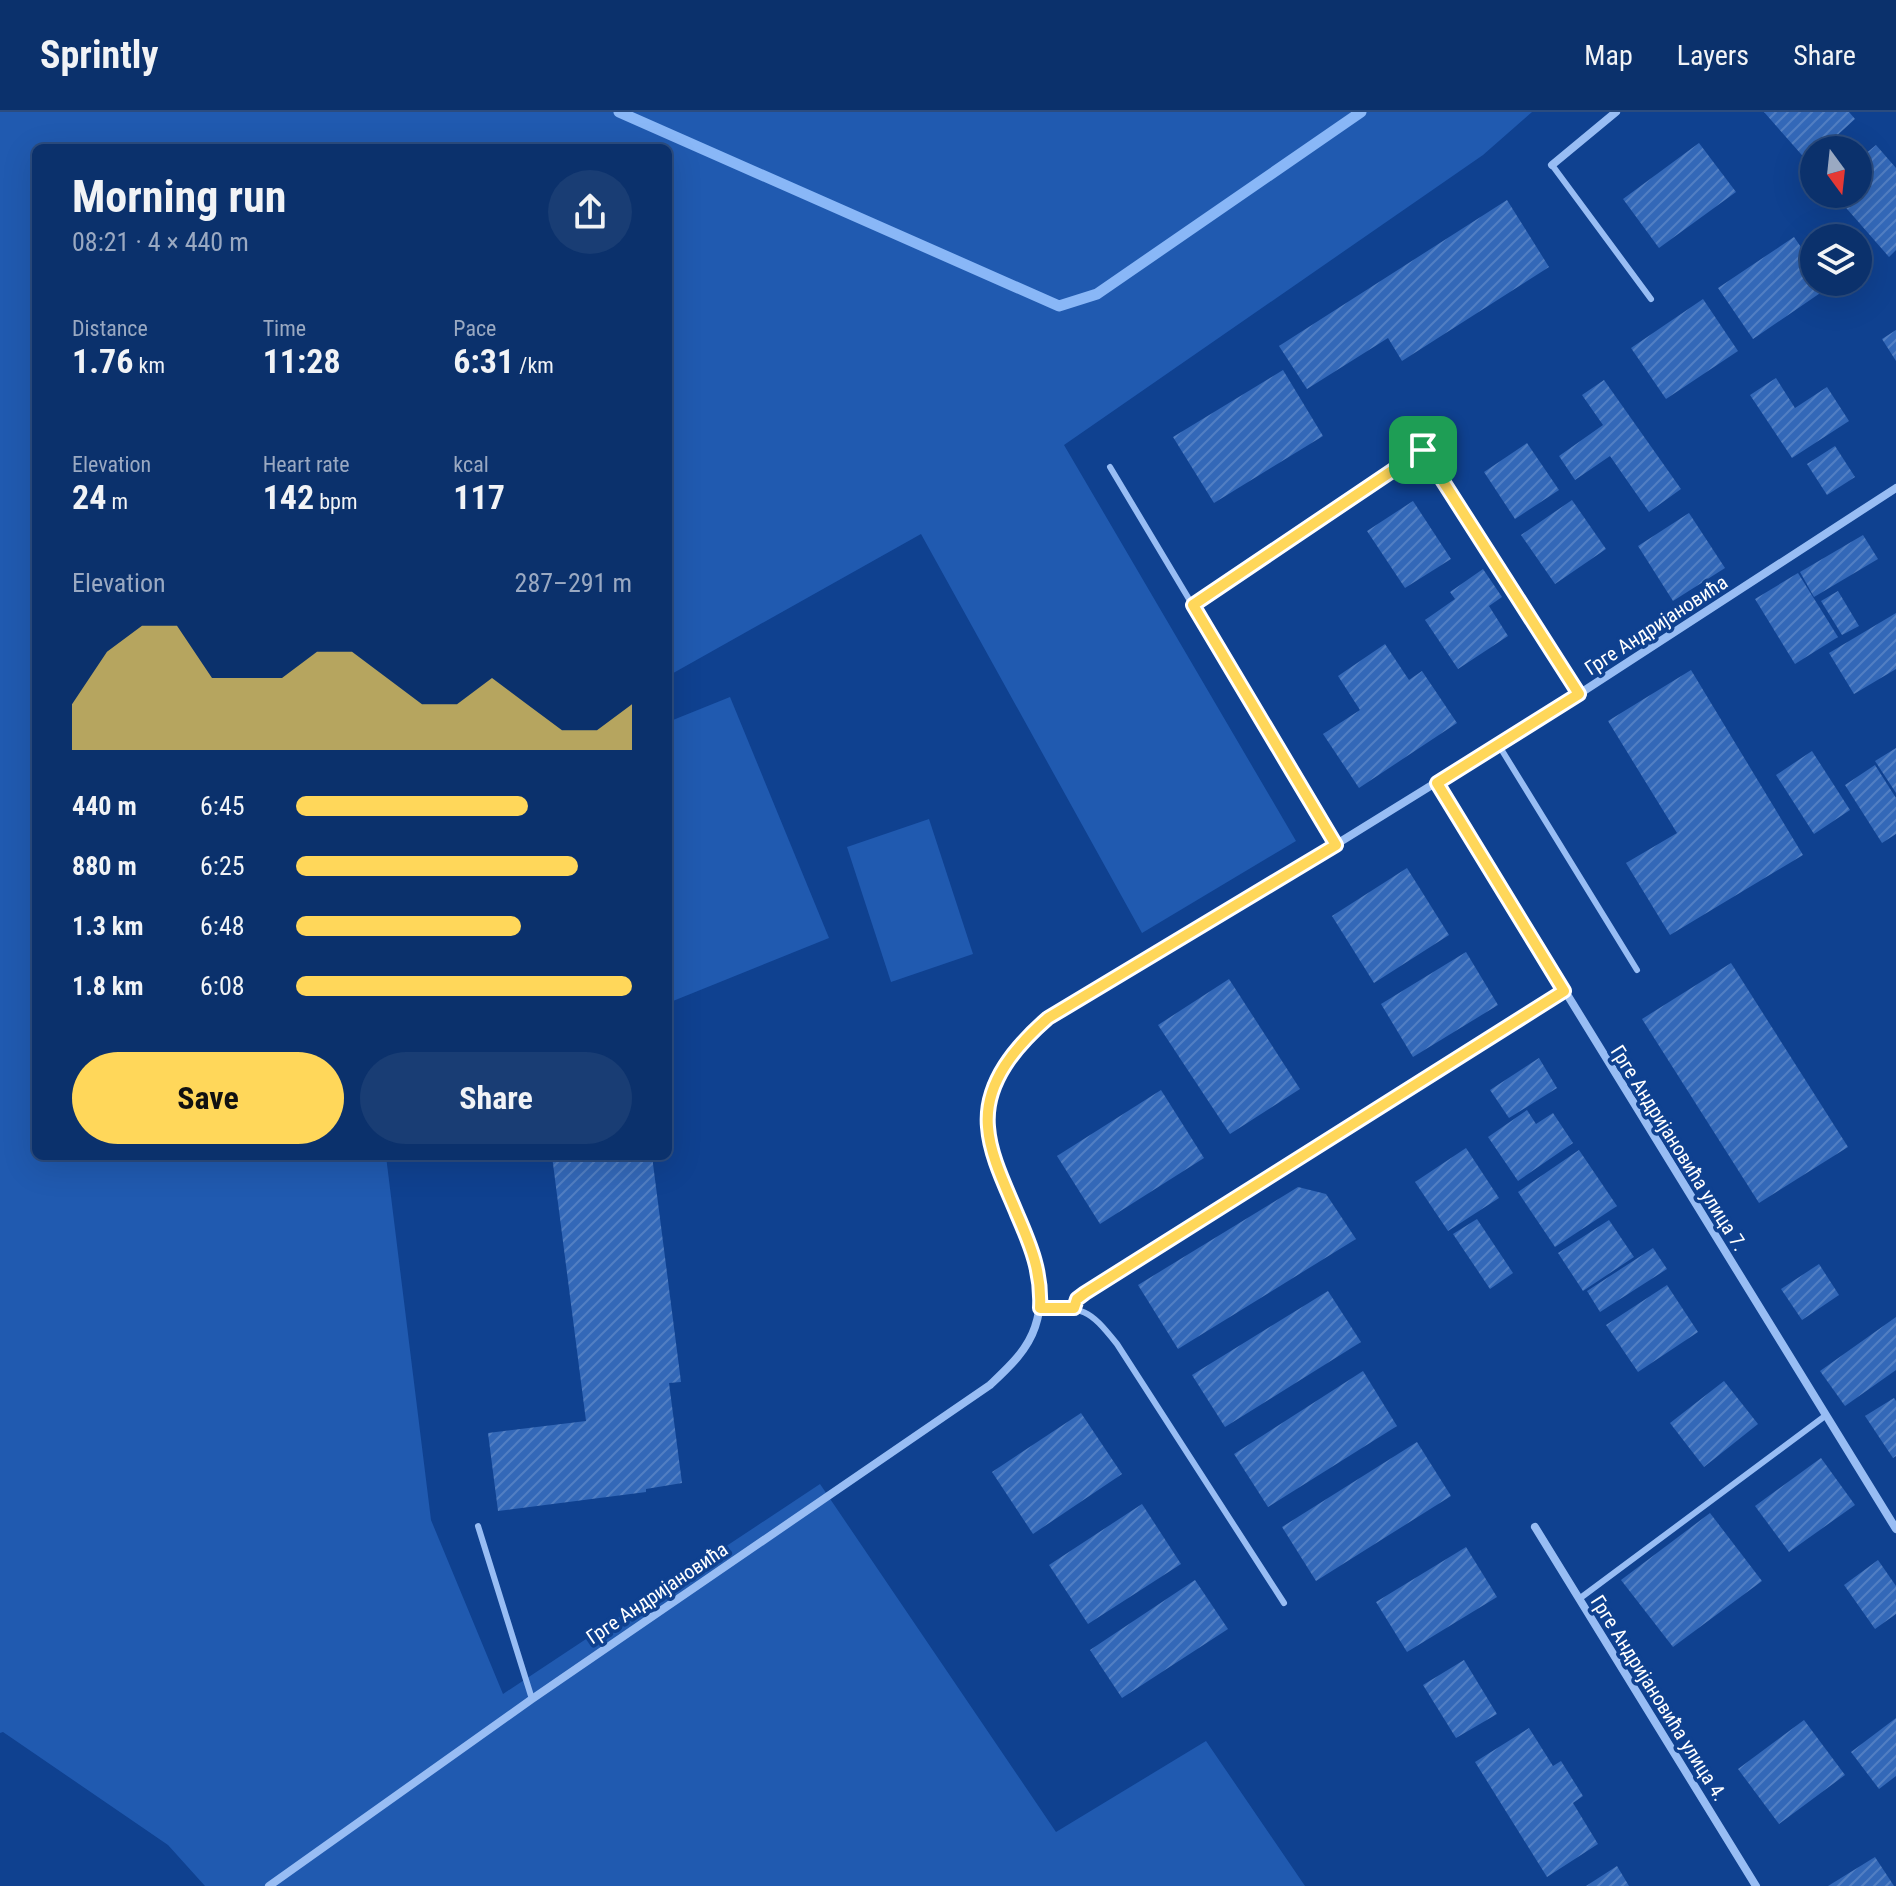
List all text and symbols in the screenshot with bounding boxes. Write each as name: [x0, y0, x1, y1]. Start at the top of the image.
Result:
text: Sprintly: [40, 33, 158, 77]
text: Map: [1584, 39, 1633, 72]
text: Layers: [1677, 39, 1749, 72]
text: Share: [1793, 39, 1856, 72]
north arrow: [1800, 136, 1872, 208]
map controls: [1800, 136, 1872, 296]
button: share: [548, 170, 632, 254]
text: Morning run: [72, 171, 286, 223]
button: layers: [1800, 224, 1872, 296]
text: 08:21 · 4 × 440 m: [72, 227, 249, 257]
text: Distance: [72, 316, 148, 341]
text: Time: [263, 316, 306, 341]
text: Pace: [453, 316, 496, 341]
text: 1.76: [72, 341, 133, 381]
text: 11:28: [263, 341, 341, 381]
text: 6:31: [453, 341, 514, 381]
text: km: [133, 353, 165, 378]
text: /km: [514, 353, 554, 378]
pin: [1389, 416, 1457, 484]
icon: arrive: [1401, 428, 1445, 472]
text: Elevation: [72, 452, 151, 477]
text: Heart rate: [263, 452, 350, 477]
text: kcal: [453, 452, 489, 477]
text: 24: [72, 477, 106, 517]
text: 142: [263, 477, 314, 517]
text: 117: [453, 477, 505, 517]
text: m: [106, 489, 128, 514]
text: bpm: [314, 489, 358, 514]
text: Elevation: [72, 568, 166, 598]
text: 287–291 m: [515, 568, 632, 598]
street label: Грге Андријановића: [1580, 570, 1732, 680]
text: 440 m: [72, 791, 137, 821]
text: 6:45: [200, 791, 245, 821]
text: 880 m: [72, 851, 137, 881]
text: 6:25: [200, 851, 245, 881]
text: 1.3 km: [72, 911, 144, 941]
text: 6:48: [200, 911, 245, 941]
text: 1.8 km: [72, 971, 144, 1001]
text: 6:08: [200, 971, 245, 1001]
street label: Грге Андријановића улица 7.: [1606, 1041, 1752, 1255]
button: Save: [72, 1052, 344, 1144]
button: Share: [360, 1052, 632, 1144]
street label: Грге Андријановића: [582, 1537, 732, 1649]
street label: Грге Андријановића улица 4.: [1586, 1591, 1732, 1805]

